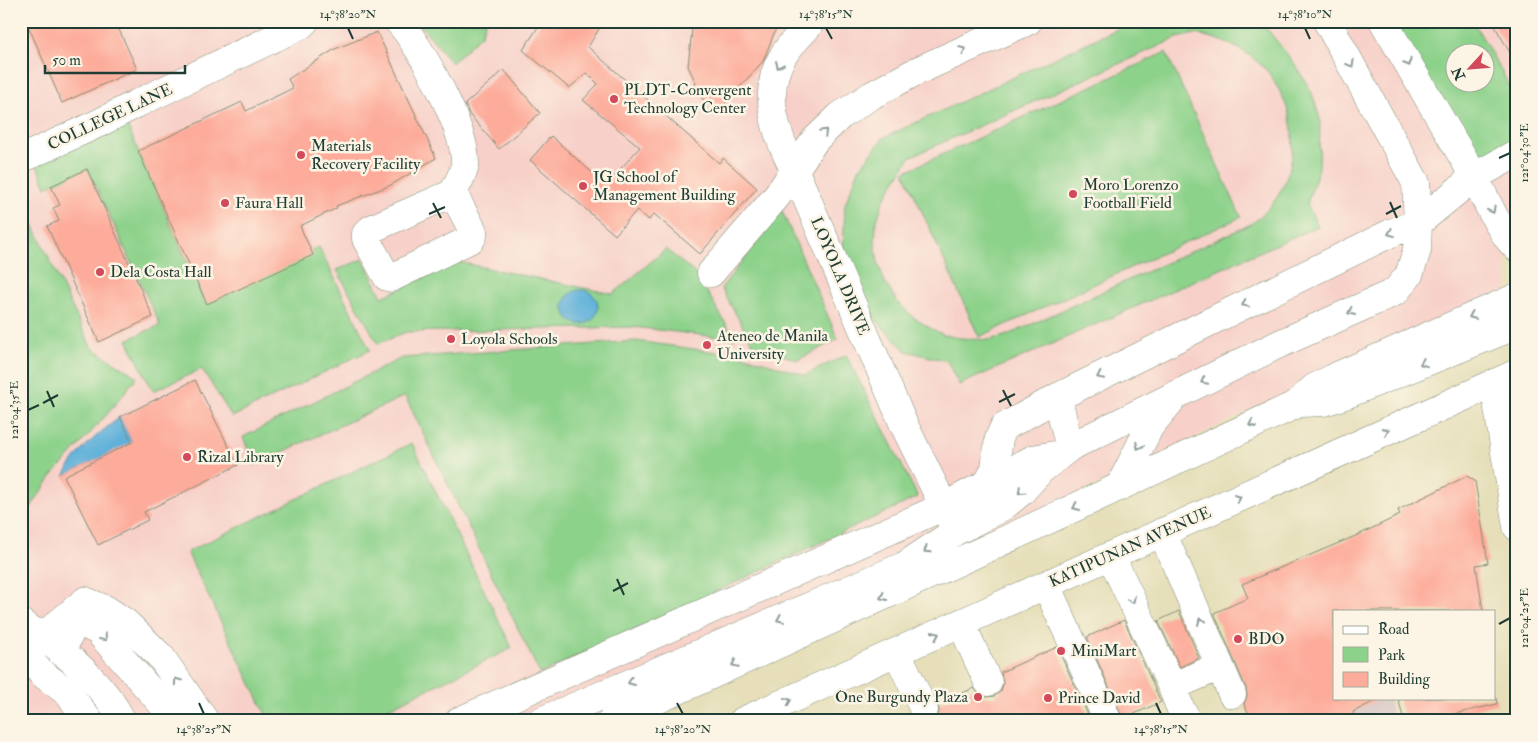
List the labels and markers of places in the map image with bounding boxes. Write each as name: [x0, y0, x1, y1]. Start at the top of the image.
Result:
place label: PLDT-Convergent Technology Center: [624, 80, 751, 118]
marker: PLDT-Convergent Technology Center: [608, 93, 620, 105]
place label: Materials Recovery Facility: [311, 136, 421, 174]
marker: Materials Recovery Facility: [295, 149, 307, 161]
place label: JG School of Management Building: [592, 167, 737, 205]
place label: Moro Lorenzo Football Field: [1083, 175, 1179, 213]
marker: JG School of Management Building: [577, 180, 589, 192]
marker: Moro Lorenzo Football Field: [1067, 188, 1079, 200]
place label: Faura Hall: [235, 193, 303, 213]
marker: Faura Hall: [219, 197, 231, 209]
place label: Dela Costa Hall: [110, 262, 212, 282]
marker: Dela Costa Hall: [94, 266, 106, 278]
place label: Ateneo de Manila University: [716, 326, 829, 364]
place label: Loyola Schools: [461, 329, 558, 349]
marker: Loyola Schools: [445, 333, 457, 345]
marker: Ateneo de Manila University: [701, 339, 713, 351]
place label: Rizal Library: [197, 447, 285, 467]
marker: Rizal Library: [181, 451, 193, 463]
place label: BDO: [1248, 629, 1284, 649]
marker: BDO: [1232, 633, 1244, 645]
place label: MiniMart: [1071, 641, 1136, 661]
marker: MiniMart: [1055, 645, 1067, 657]
place label: One Burgundy Plaza: [835, 687, 968, 707]
place label: Prince David: [1058, 688, 1141, 708]
marker: One Burgundy Plaza: [972, 691, 984, 703]
marker: Prince David: [1042, 692, 1054, 704]

